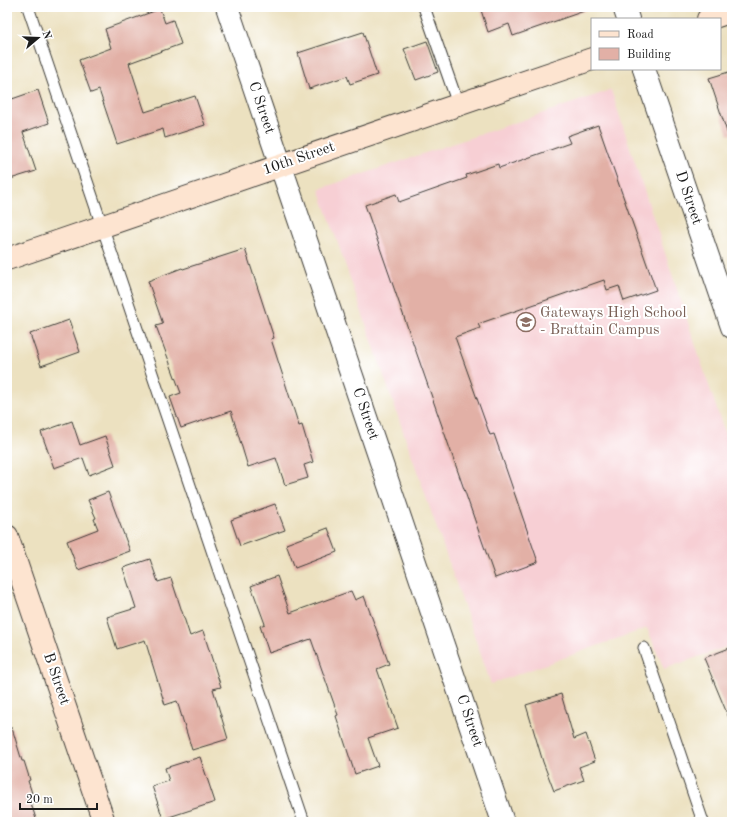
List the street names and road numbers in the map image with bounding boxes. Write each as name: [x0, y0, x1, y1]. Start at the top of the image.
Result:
street label: C Street: [245, 80, 277, 136]
street label: 10th Street: [261, 140, 337, 178]
street label: D Street: [672, 169, 704, 227]
street label: C Street: [349, 386, 381, 442]
street label: B Street: [40, 651, 72, 707]
street label: C Street: [453, 693, 485, 749]

